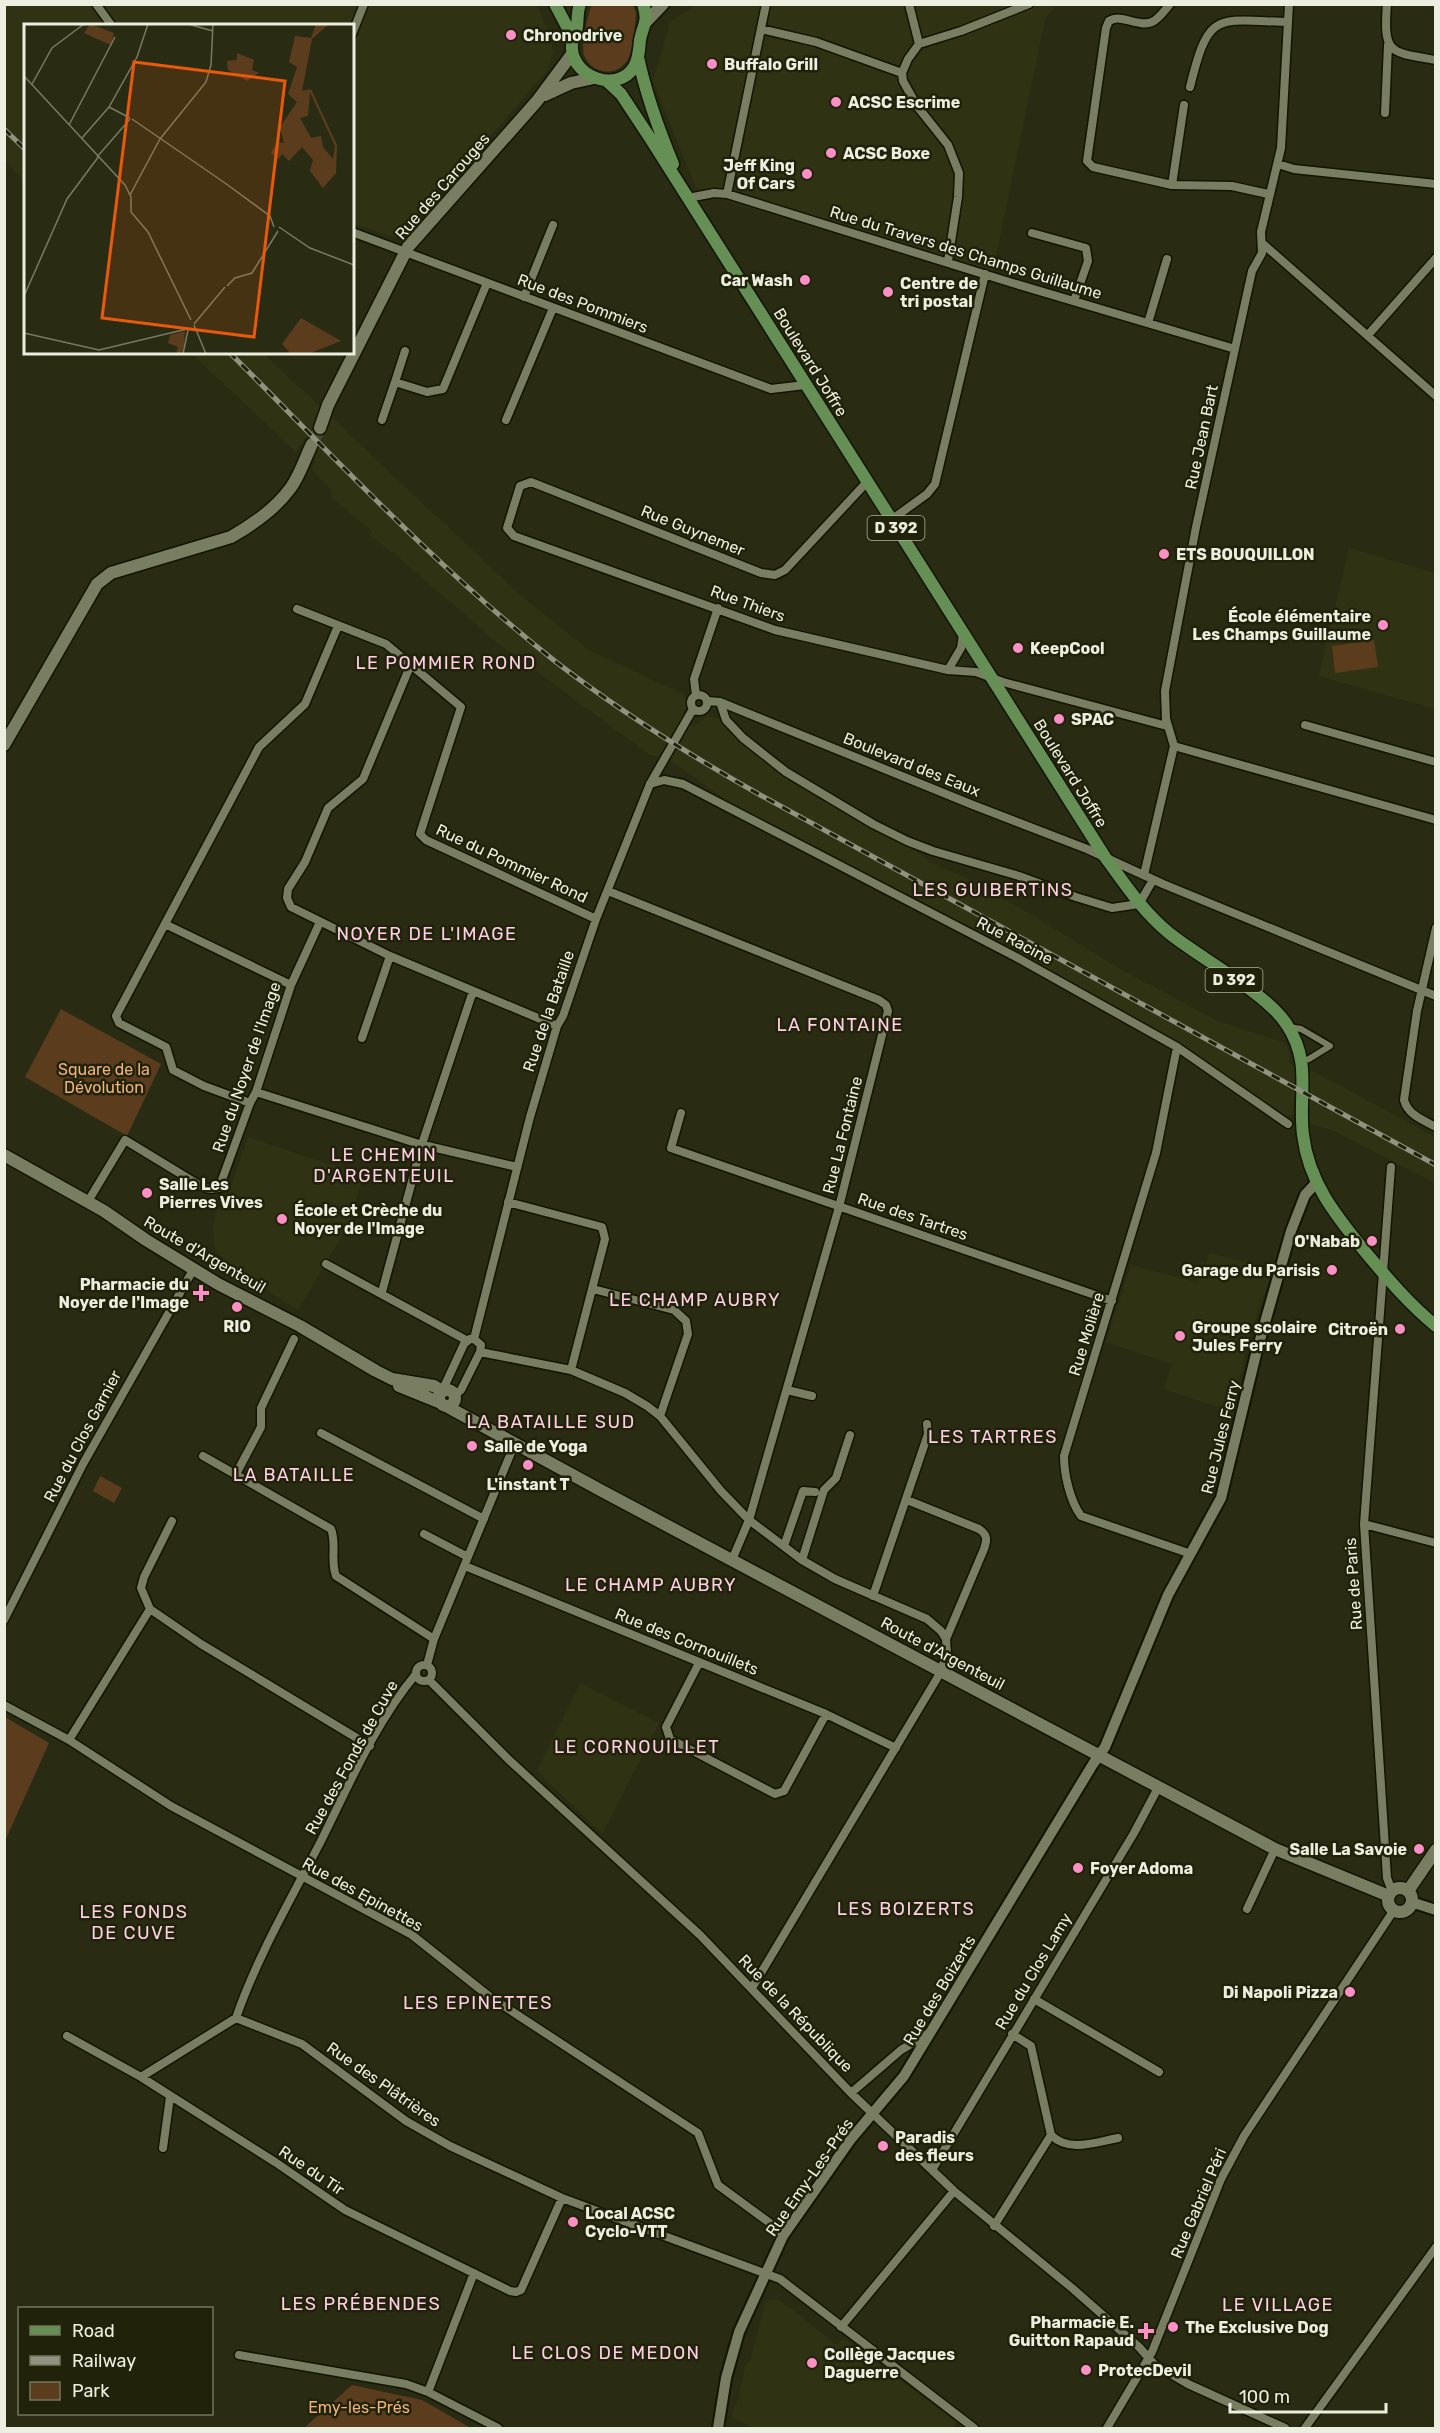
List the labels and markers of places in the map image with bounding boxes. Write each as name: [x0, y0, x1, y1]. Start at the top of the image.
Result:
place label: Chronodrive: [523, 26, 622, 45]
marker: Chronodrive: [504, 28, 518, 42]
place label: Buffalo Grill: [724, 55, 818, 74]
marker: Buffalo Grill: [705, 57, 719, 71]
place label: ACSC Escrime: [848, 93, 960, 112]
marker: ACSC Escrime: [829, 95, 843, 109]
place label: ACSC Boxe: [843, 144, 930, 163]
marker: ACSC Boxe: [824, 146, 838, 160]
place label: Jeff King Of Cars: [723, 156, 795, 193]
marker: Jeff King Of Cars: [800, 167, 814, 181]
place label: Car Wash: [720, 271, 793, 290]
marker: Car Wash: [798, 273, 812, 287]
place label: Centre de tri postal: [900, 274, 978, 311]
marker: Centre de tri postal: [881, 285, 895, 299]
place label: ETS BOUQUILLON: [1176, 545, 1315, 564]
marker: ETS BOUQUILLON: [1157, 547, 1171, 561]
place label: École élémentaire Les Champs Guillaume: [1192, 606, 1371, 644]
marker: École élémentaire Les Champs Guillaume: [1376, 618, 1390, 632]
place label: KeepCool: [1030, 639, 1105, 658]
marker: KeepCool: [1011, 641, 1025, 655]
place label: SPAC: [1071, 710, 1114, 729]
marker: SPAC: [1052, 712, 1066, 726]
place label: Salle Les Pierres Vives: [159, 1175, 263, 1212]
marker: Salle Les Pierres Vives: [140, 1186, 154, 1200]
place label: École et Crèche du Noyer de l'Image: [294, 1200, 442, 1238]
marker: École et Crèche du Noyer de l'Image: [275, 1212, 289, 1226]
place label: O'Nabab: [1294, 1232, 1360, 1251]
marker: O'Nabab: [1365, 1234, 1379, 1248]
place label: Garage du Parisis: [1181, 1261, 1320, 1280]
marker: Garage du Parisis: [1325, 1263, 1339, 1277]
place label: Pharmacie du Noyer de l'Image: [59, 1275, 189, 1312]
marker: Pharmacie du Noyer de l'Image: [194, 1286, 208, 1300]
marker: RIO: [230, 1300, 244, 1314]
place label: RIO: [223, 1317, 251, 1336]
place label: Groupe scolaire Jules Ferry: [1192, 1318, 1317, 1355]
place label: Citroën: [1328, 1320, 1388, 1339]
marker: Citroën: [1393, 1322, 1407, 1336]
marker: Groupe scolaire Jules Ferry: [1173, 1329, 1187, 1343]
place label: Salle de Yoga: [484, 1437, 588, 1456]
marker: Salle de Yoga: [465, 1439, 479, 1453]
marker: L'instant T: [521, 1458, 535, 1472]
place label: L'instant T: [486, 1475, 570, 1494]
place label: Salle La Savoie: [1290, 1840, 1407, 1859]
marker: Salle La Savoie: [1412, 1842, 1426, 1856]
place label: Foyer Adoma: [1090, 1859, 1193, 1878]
marker: Foyer Adoma: [1071, 1861, 1085, 1875]
place label: Di Napoli Pizza: [1223, 1983, 1338, 2002]
marker: Di Napoli Pizza: [1343, 1985, 1357, 1999]
place label: Paradis des fleurs: [895, 2128, 974, 2165]
marker: Paradis des fleurs: [876, 2139, 890, 2153]
place label: Local ACSC Cyclo-VTT: [585, 2204, 675, 2241]
marker: Local ACSC Cyclo-VTT: [566, 2215, 580, 2229]
place label: Pharmacie E. Guitton Rapaud: [1009, 2313, 1134, 2350]
place label: The Exclusive Dog: [1185, 2318, 1329, 2337]
marker: The Exclusive Dog: [1166, 2320, 1180, 2334]
marker: Pharmacie E. Guitton Rapaud: [1139, 2324, 1153, 2338]
place label: Collège Jacques Daguerre: [824, 2345, 955, 2382]
marker: Collège Jacques Daguerre: [805, 2356, 819, 2370]
place label: ProtecDevil: [1098, 2361, 1191, 2380]
marker: ProtecDevil: [1079, 2363, 1093, 2377]

